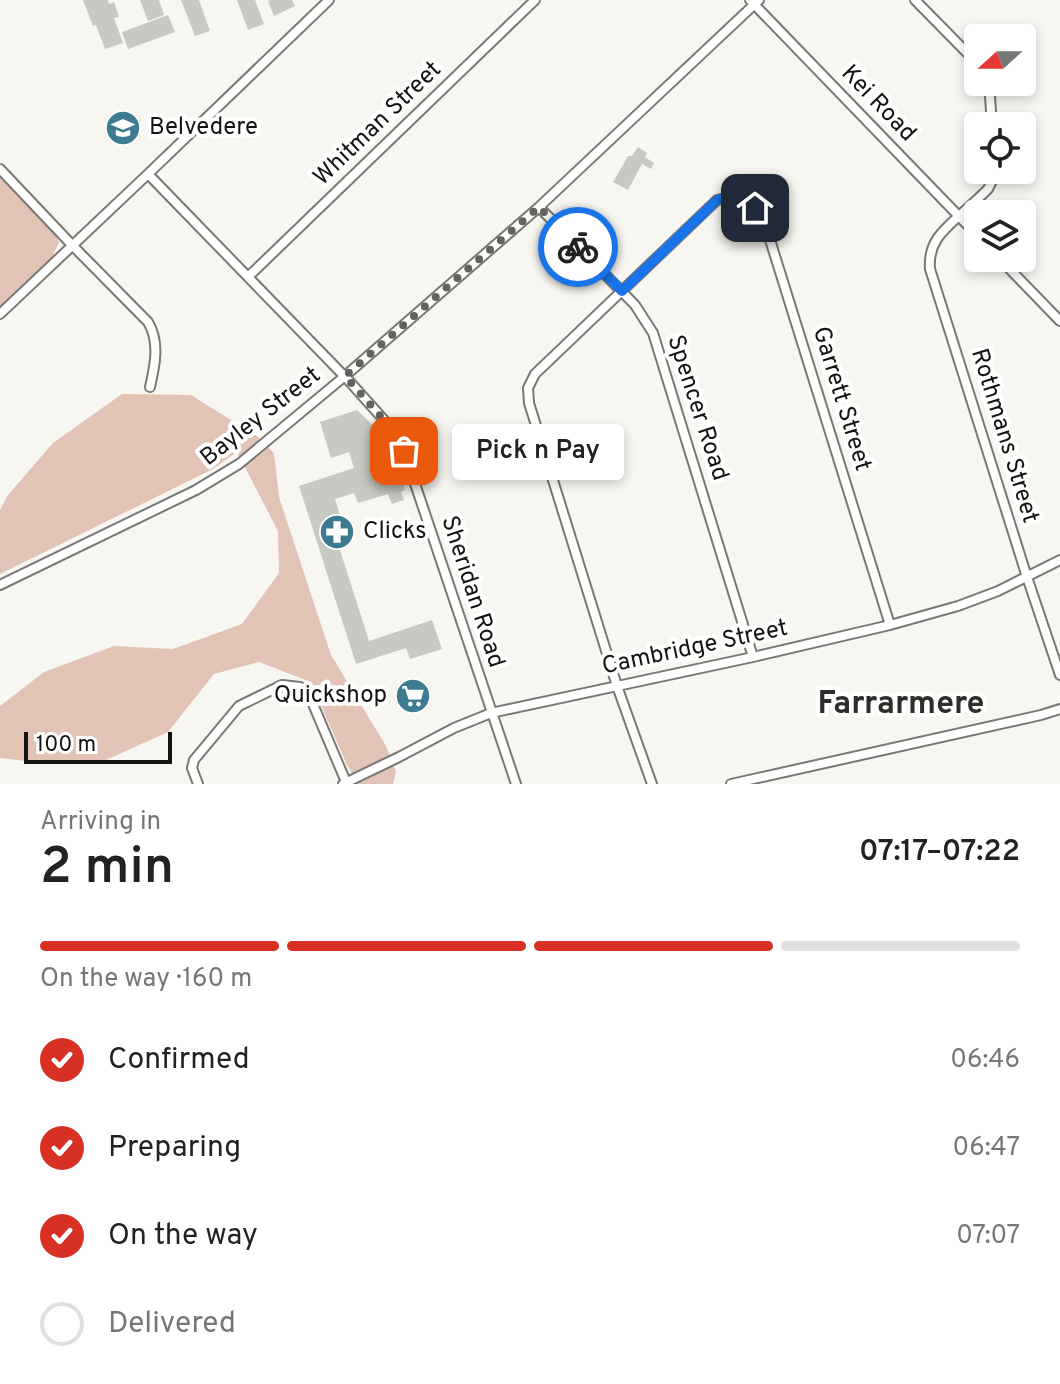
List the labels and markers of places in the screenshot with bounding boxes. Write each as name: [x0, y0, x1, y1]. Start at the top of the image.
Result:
school or university icon: Belvedere: [104, 109, 142, 147]
place label: Belvedere: [149, 113, 258, 143]
pin: [721, 174, 789, 242]
pin: [370, 417, 438, 485]
callout: Pick n Pay: [452, 423, 624, 479]
pharmacy icon: Clicks: [318, 513, 356, 551]
place label: Clicks: [363, 517, 426, 547]
supermarket icon: Quickshop: [394, 677, 432, 715]
place label: Quickshop: [274, 681, 387, 711]

